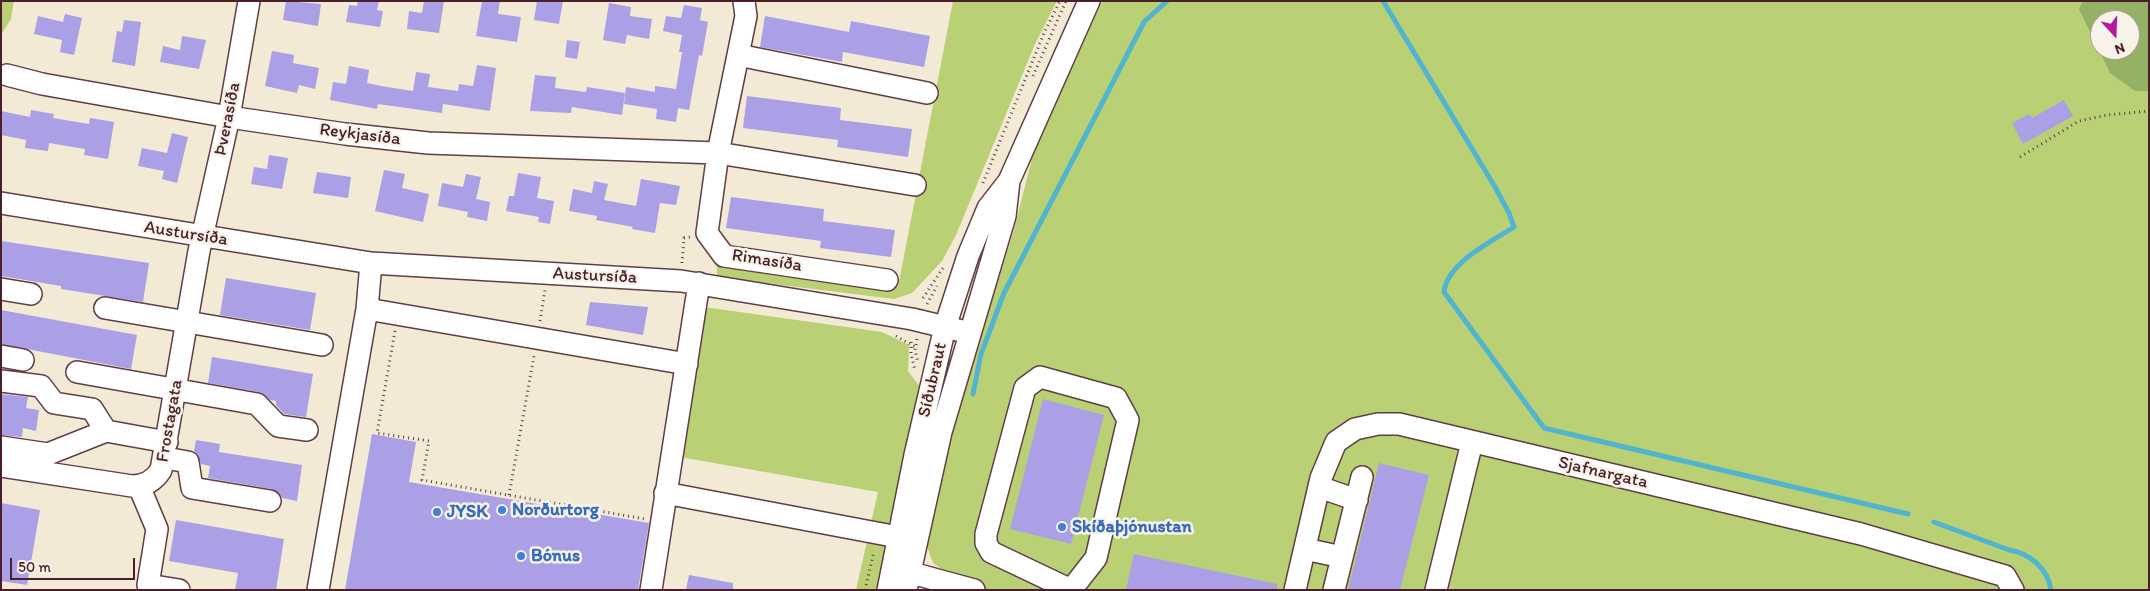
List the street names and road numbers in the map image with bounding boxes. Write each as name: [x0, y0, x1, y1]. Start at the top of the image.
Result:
street label: Þverasíða: [210, 80, 246, 158]
street label: Reykjasíða: [318, 119, 402, 151]
street label: Austursíða: [143, 217, 229, 251]
street label: Rimasíða: [730, 245, 804, 277]
street label: Austursíða: [552, 263, 638, 289]
street label: Síðubraut: [914, 341, 952, 419]
street label: Frostagata: [152, 378, 188, 464]
street label: Sjafnargata: [1556, 452, 1650, 494]

